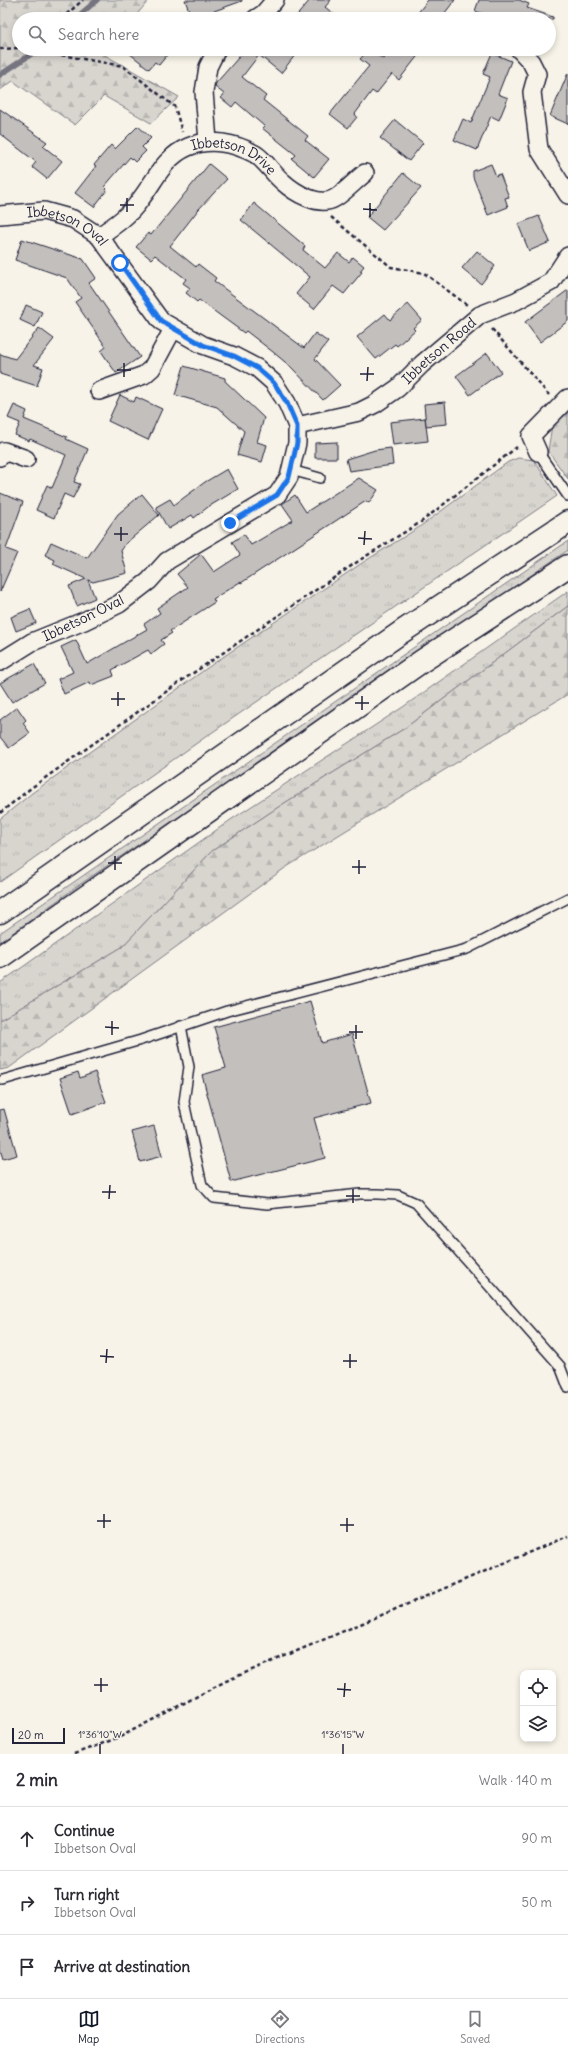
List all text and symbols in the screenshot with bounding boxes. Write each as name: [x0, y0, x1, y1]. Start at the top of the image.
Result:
search box: [12, 12, 556, 56]
icon: search: [26, 23, 48, 45]
text: Search here: [58, 25, 139, 44]
street label: Ibbetson Drive: [188, 133, 280, 178]
street label: Ibbetson Oval: [26, 201, 112, 249]
route start: [111, 254, 129, 272]
street label: Ibbetson Road: [398, 313, 480, 388]
route end: [221, 514, 239, 532]
street label: Ibbetson Oval: [39, 591, 127, 645]
map controls: [520, 1670, 556, 1742]
button: locate: [520, 1670, 556, 1706]
button: layers: [520, 1706, 556, 1742]
scale bar: [12, 1726, 65, 1745]
text: 20 m: [18, 1728, 44, 1742]
text: 1°36'10"W: [78, 1728, 122, 1741]
text: 1°36'15"W: [322, 1728, 364, 1741]
text: 2 min: [16, 1769, 58, 1791]
text: Walk · 140 m: [479, 1772, 552, 1789]
text: Continue: [54, 1821, 115, 1840]
icon: ahead: [16, 1828, 38, 1850]
text: 90 m: [521, 1830, 552, 1847]
text: Ibbetson Oval: [54, 1840, 136, 1857]
text: Turn right: [54, 1885, 119, 1904]
icon: right: [16, 1892, 38, 1914]
text: 50 m: [521, 1894, 552, 1911]
text: Ibbetson Oval: [54, 1904, 136, 1921]
icon: arrive: [16, 1956, 38, 1978]
text: Arrive at destination: [54, 1957, 190, 1976]
tab: Map: [78, 2008, 100, 2046]
tab: Directions: [255, 2008, 305, 2046]
tab: Saved: [460, 2008, 490, 2046]

